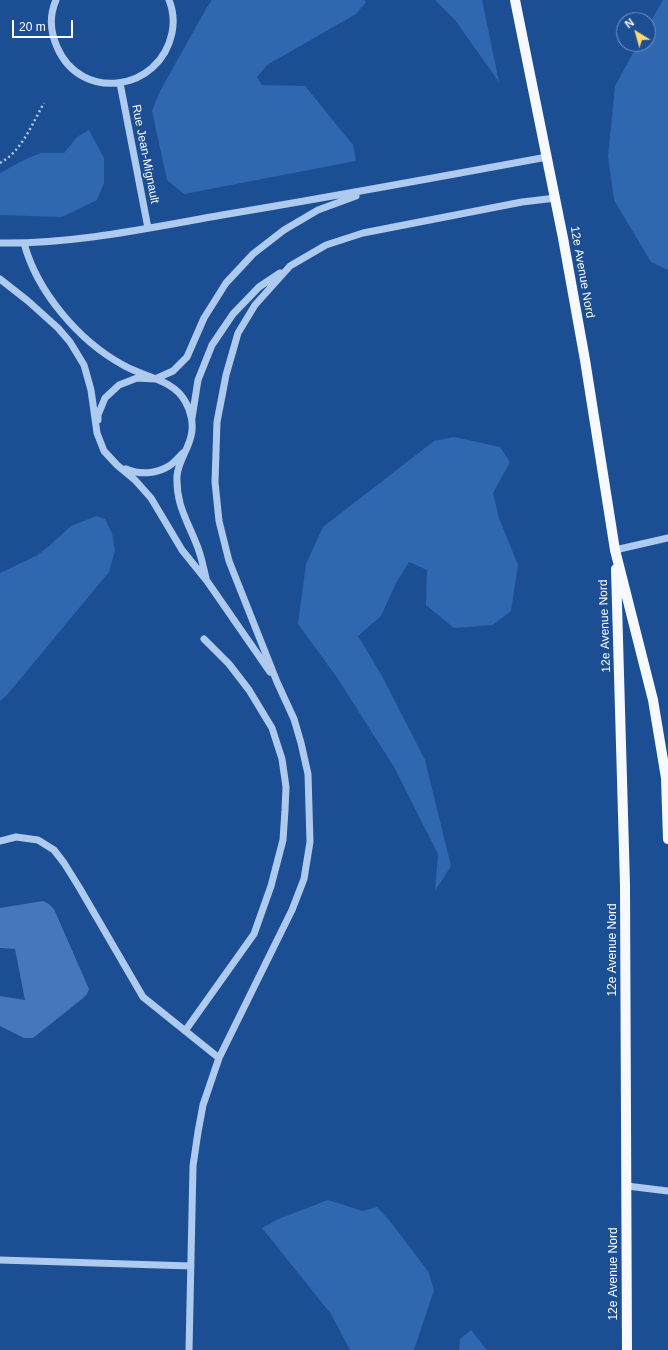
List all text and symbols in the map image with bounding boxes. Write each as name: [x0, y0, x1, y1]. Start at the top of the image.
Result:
scale bar: [14, 12, 75, 38]
north arrow: [616, 12, 656, 52]
text: N: [623, 16, 636, 30]
text: 20 m: [19, 20, 46, 34]
street label: Rue Jean-Mignault: [128, 103, 162, 205]
street label: 12e Avenue Nord: [567, 225, 597, 319]
street label: 12e Avenue Nord: [596, 579, 614, 673]
street label: 12e Avenue Nord: [606, 903, 620, 997]
street label: 12e Avenue Nord: [607, 1227, 621, 1321]

